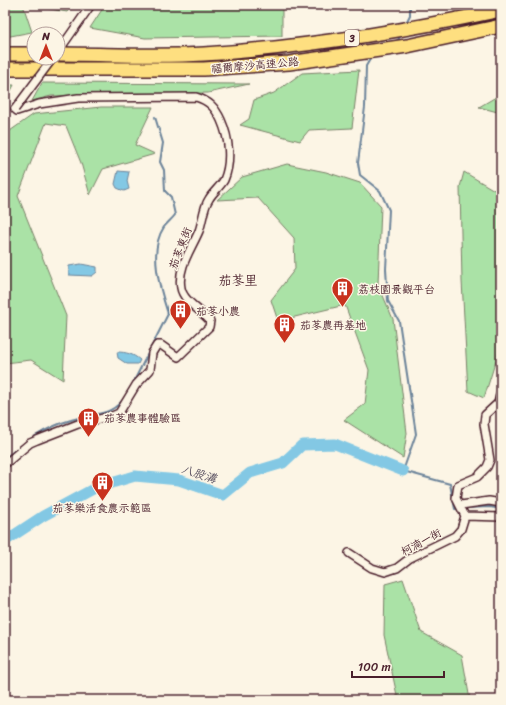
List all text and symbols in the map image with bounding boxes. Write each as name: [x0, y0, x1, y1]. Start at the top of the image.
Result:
north arrow: [26, 26, 66, 66]
text: N: [41, 27, 50, 46]
road number: 3: [345, 30, 359, 46]
street label: 福爾摩沙高速公路: [210, 52, 300, 79]
street label: 茄苳東街: [164, 223, 198, 272]
district label: 茄苳里: [218, 269, 258, 292]
building icon: 荔枝園景觀平台: [330, 276, 356, 309]
place label: 荔枝園景觀平台: [358, 280, 435, 299]
building icon: 茄苳小農: [167, 298, 193, 331]
place label: 茄苳小農: [196, 302, 240, 321]
building icon: 茄苳農再基地: [271, 312, 297, 345]
place label: 茄苳農再基地: [300, 316, 366, 335]
building icon: 茄苳農事體驗區: [75, 405, 101, 438]
place label: 茄苳農事體驗區: [104, 409, 181, 428]
water label: 八股溝: [179, 458, 220, 490]
building icon: 茄苳樂活食農示範區: [89, 469, 115, 502]
place label: 茄苳樂活食農示範區: [53, 499, 152, 518]
street label: 柯湳一街: [397, 523, 446, 561]
scale bar: [352, 653, 444, 679]
text: 100 m: [358, 656, 391, 678]

